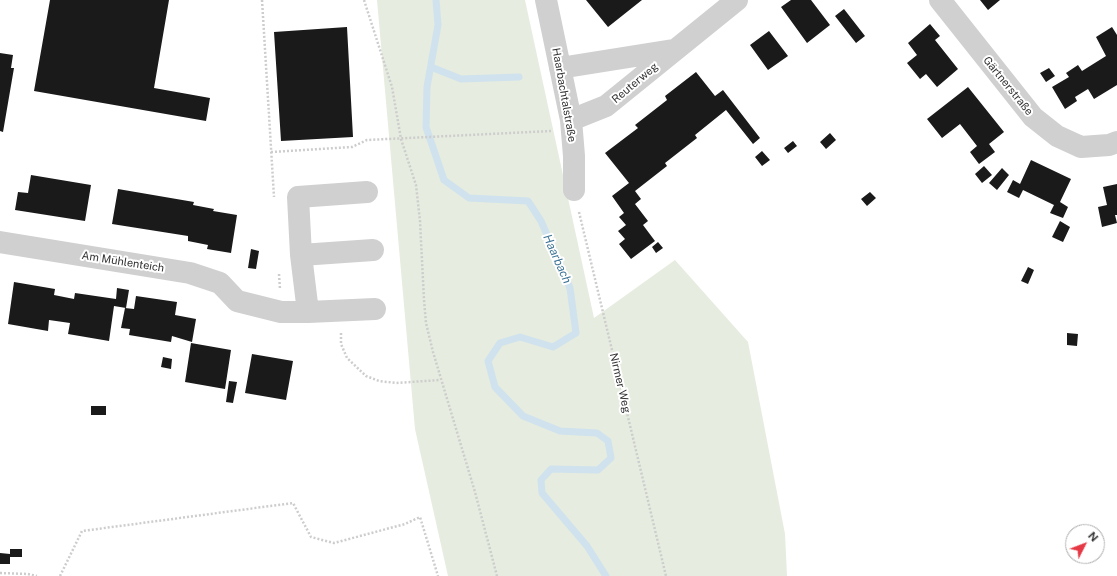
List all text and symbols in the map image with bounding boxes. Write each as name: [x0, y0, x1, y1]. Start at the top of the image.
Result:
street label: Haarbachtalstraße: [549, 47, 579, 143]
street label: Gärtnerstraße: [980, 54, 1036, 118]
street label: Reuterweg: [609, 60, 661, 106]
water label: Haarbach: [540, 232, 574, 286]
street label: Am Mühlenteich: [81, 249, 165, 275]
street label: Nirmer Weg: [607, 352, 633, 414]
north arrow: [1065, 524, 1105, 564]
text: N: [1086, 529, 1101, 544]

